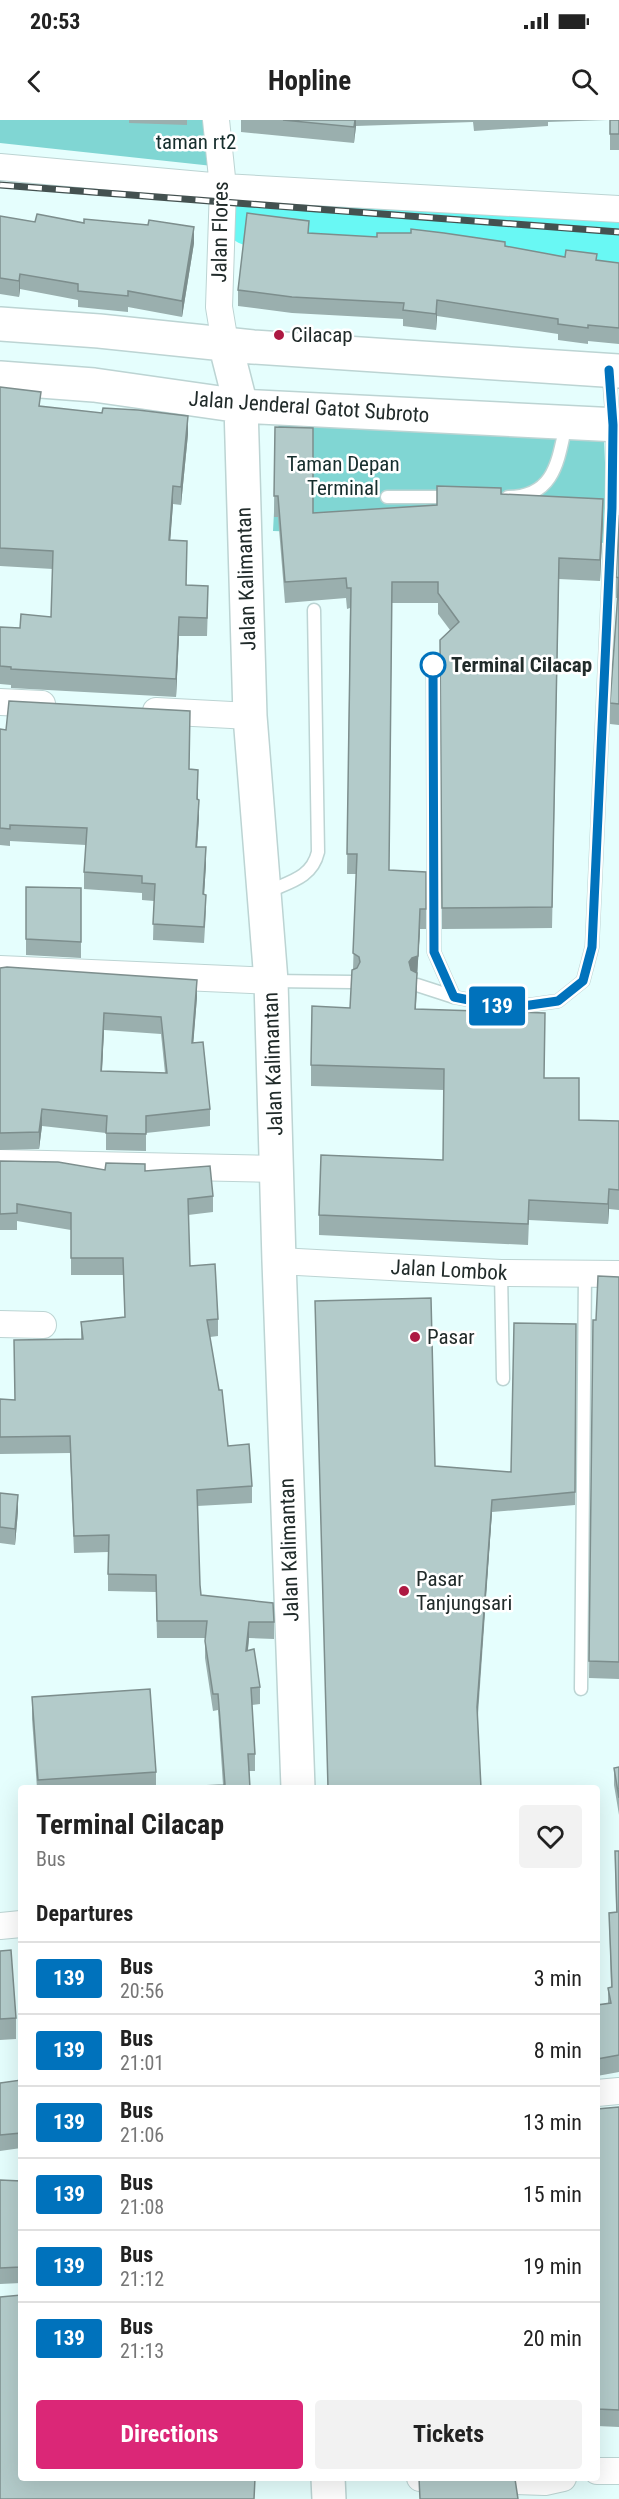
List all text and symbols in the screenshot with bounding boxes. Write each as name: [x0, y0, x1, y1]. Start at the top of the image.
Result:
text: 20:53: [30, 9, 81, 34]
icon: back: [18, 65, 51, 98]
text: Hopline: [268, 65, 351, 97]
icon: search: [568, 65, 601, 98]
park label: taman rt2: [156, 130, 236, 154]
street label: Jalan Flores: [207, 181, 233, 283]
place label: Cilacap: [291, 323, 353, 347]
marker: Cilacap: [272, 328, 286, 342]
street label: Jalan Jenderal Gatot Subroto: [188, 387, 430, 427]
park label: Taman Depan Terminal: [286, 452, 400, 500]
street label: Jalan Kalimantan: [231, 507, 261, 651]
marker: Terminal Cilacap: [420, 652, 446, 678]
place label: Terminal Cilacap: [451, 653, 592, 677]
line badge: 139: [462, 986, 532, 1026]
street label: Jalan Kalimantan: [258, 992, 288, 1136]
text: 139: [481, 994, 513, 1018]
street label: Jalan Lombok: [390, 1255, 508, 1285]
place label: Pasar: [427, 1325, 475, 1349]
marker: Pasar: [408, 1330, 422, 1344]
street label: Jalan Kalimantan: [274, 1478, 304, 1622]
place label: Pasar Tanjungsari: [416, 1567, 512, 1615]
marker: Pasar Tanjungsari: [397, 1584, 411, 1598]
button: heart: [519, 1805, 582, 1868]
text: Terminal Cilacap: [36, 1808, 224, 1841]
text: Bus: [36, 1847, 66, 1871]
text: Departures: [36, 1901, 133, 1926]
text: Bus: [120, 1954, 153, 1979]
text: 139: [53, 1966, 85, 1990]
text: 3 min: [534, 1966, 582, 1991]
text: 20:56: [120, 1979, 164, 2003]
text: Bus: [120, 2026, 153, 2051]
text: 139: [53, 2038, 85, 2062]
text: 8 min: [534, 2038, 582, 2063]
text: 21:01: [120, 2051, 164, 2075]
text: Bus: [120, 2098, 153, 2123]
text: 139: [53, 2110, 85, 2134]
text: 13 min: [523, 2110, 582, 2135]
text: 21:06: [120, 2123, 164, 2147]
text: Bus: [120, 2170, 153, 2195]
text: 139: [53, 2182, 85, 2206]
text: 15 min: [523, 2182, 582, 2207]
text: 21:08: [120, 2195, 164, 2219]
text: Bus: [120, 2242, 153, 2267]
text: 139: [53, 2254, 85, 2278]
text: 19 min: [523, 2254, 582, 2279]
text: 21:12: [120, 2267, 164, 2291]
text: Bus: [120, 2314, 153, 2339]
text: 139: [53, 2326, 85, 2350]
text: 20 min: [523, 2326, 582, 2351]
text: 21:13: [120, 2339, 164, 2363]
button: Directions: [36, 2400, 303, 2469]
button: Tickets: [315, 2400, 582, 2469]

